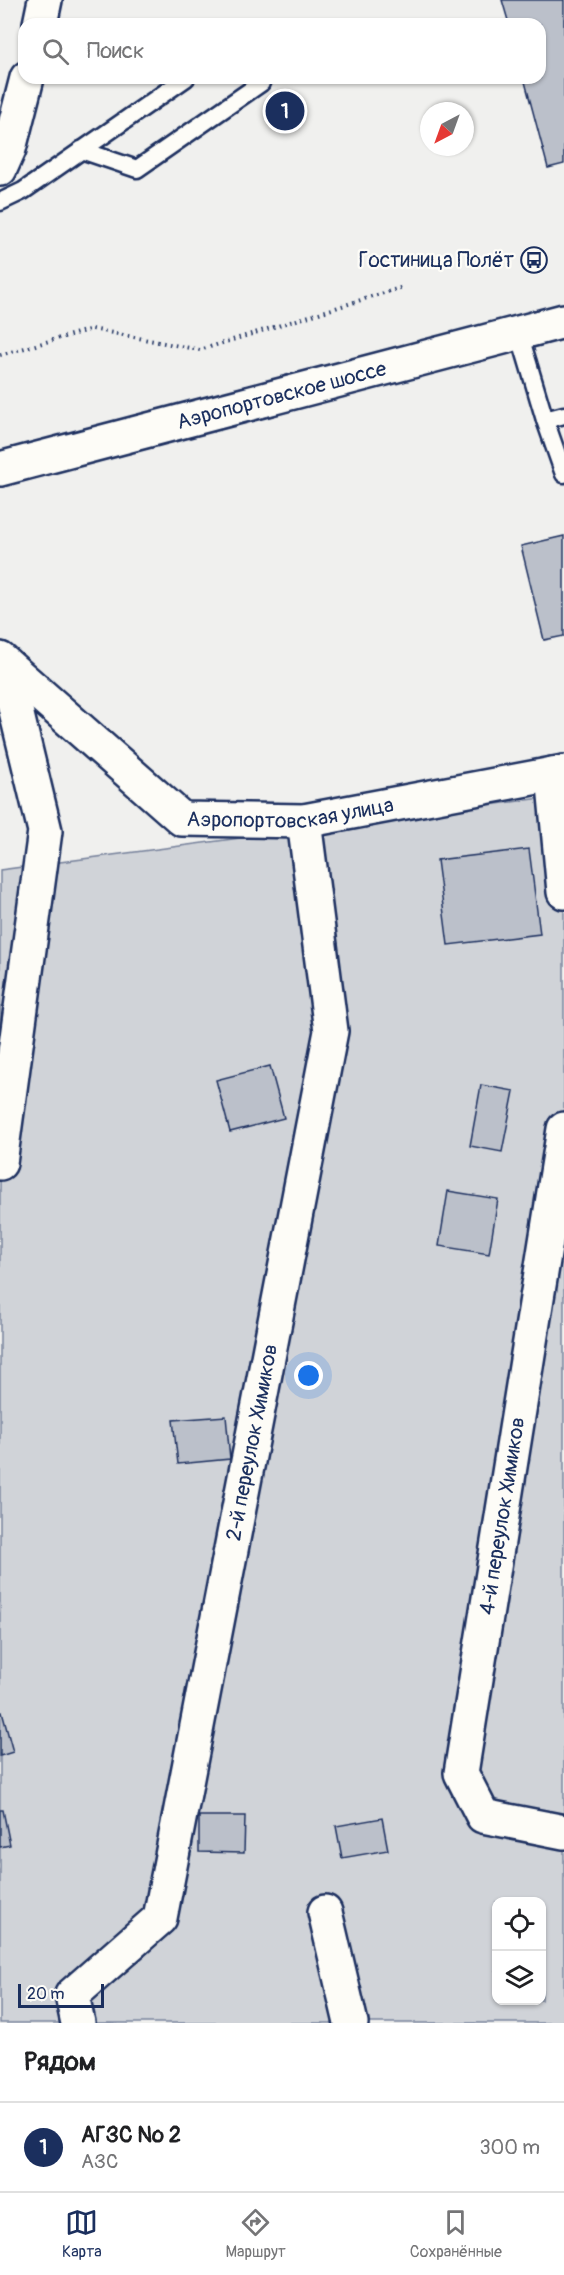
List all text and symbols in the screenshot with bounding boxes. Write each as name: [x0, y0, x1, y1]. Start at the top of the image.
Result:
search box: [18, 18, 546, 84]
icon: search: [39, 35, 72, 68]
text: Поиск: [87, 37, 144, 65]
pin: 1: [266, 88, 304, 134]
north arrow: [420, 102, 474, 156]
bus stop icon: Гостиница Полёт: [519, 245, 549, 275]
place label: Гостиница Полёт: [358, 247, 514, 274]
street label: Аэропортовское шоссе: [174, 355, 390, 436]
street label: Аэропортовская улица: [186, 791, 396, 835]
street label: 2-й переулок Химиков: [220, 1342, 284, 1543]
your location: [294, 1361, 323, 1390]
street label: 4-й переулок Химиков: [474, 1415, 531, 1617]
map controls: [492, 1897, 546, 2005]
button: locate: [492, 1897, 546, 1951]
button: layers: [492, 1951, 546, 2005]
scale bar: [18, 1981, 104, 2008]
text: 20 m: [27, 1984, 65, 2004]
text: Рядом: [24, 2046, 96, 2078]
text: АГЗС № 2: [81, 2121, 181, 2149]
text: 1: [40, 2135, 47, 2160]
text: 300 m: [479, 2135, 540, 2160]
text: АЗС: [81, 2149, 118, 2174]
tab: Карта: [62, 2206, 102, 2262]
tab: Маршрут: [226, 2206, 286, 2262]
tab: Сохранённые: [410, 2206, 502, 2262]

